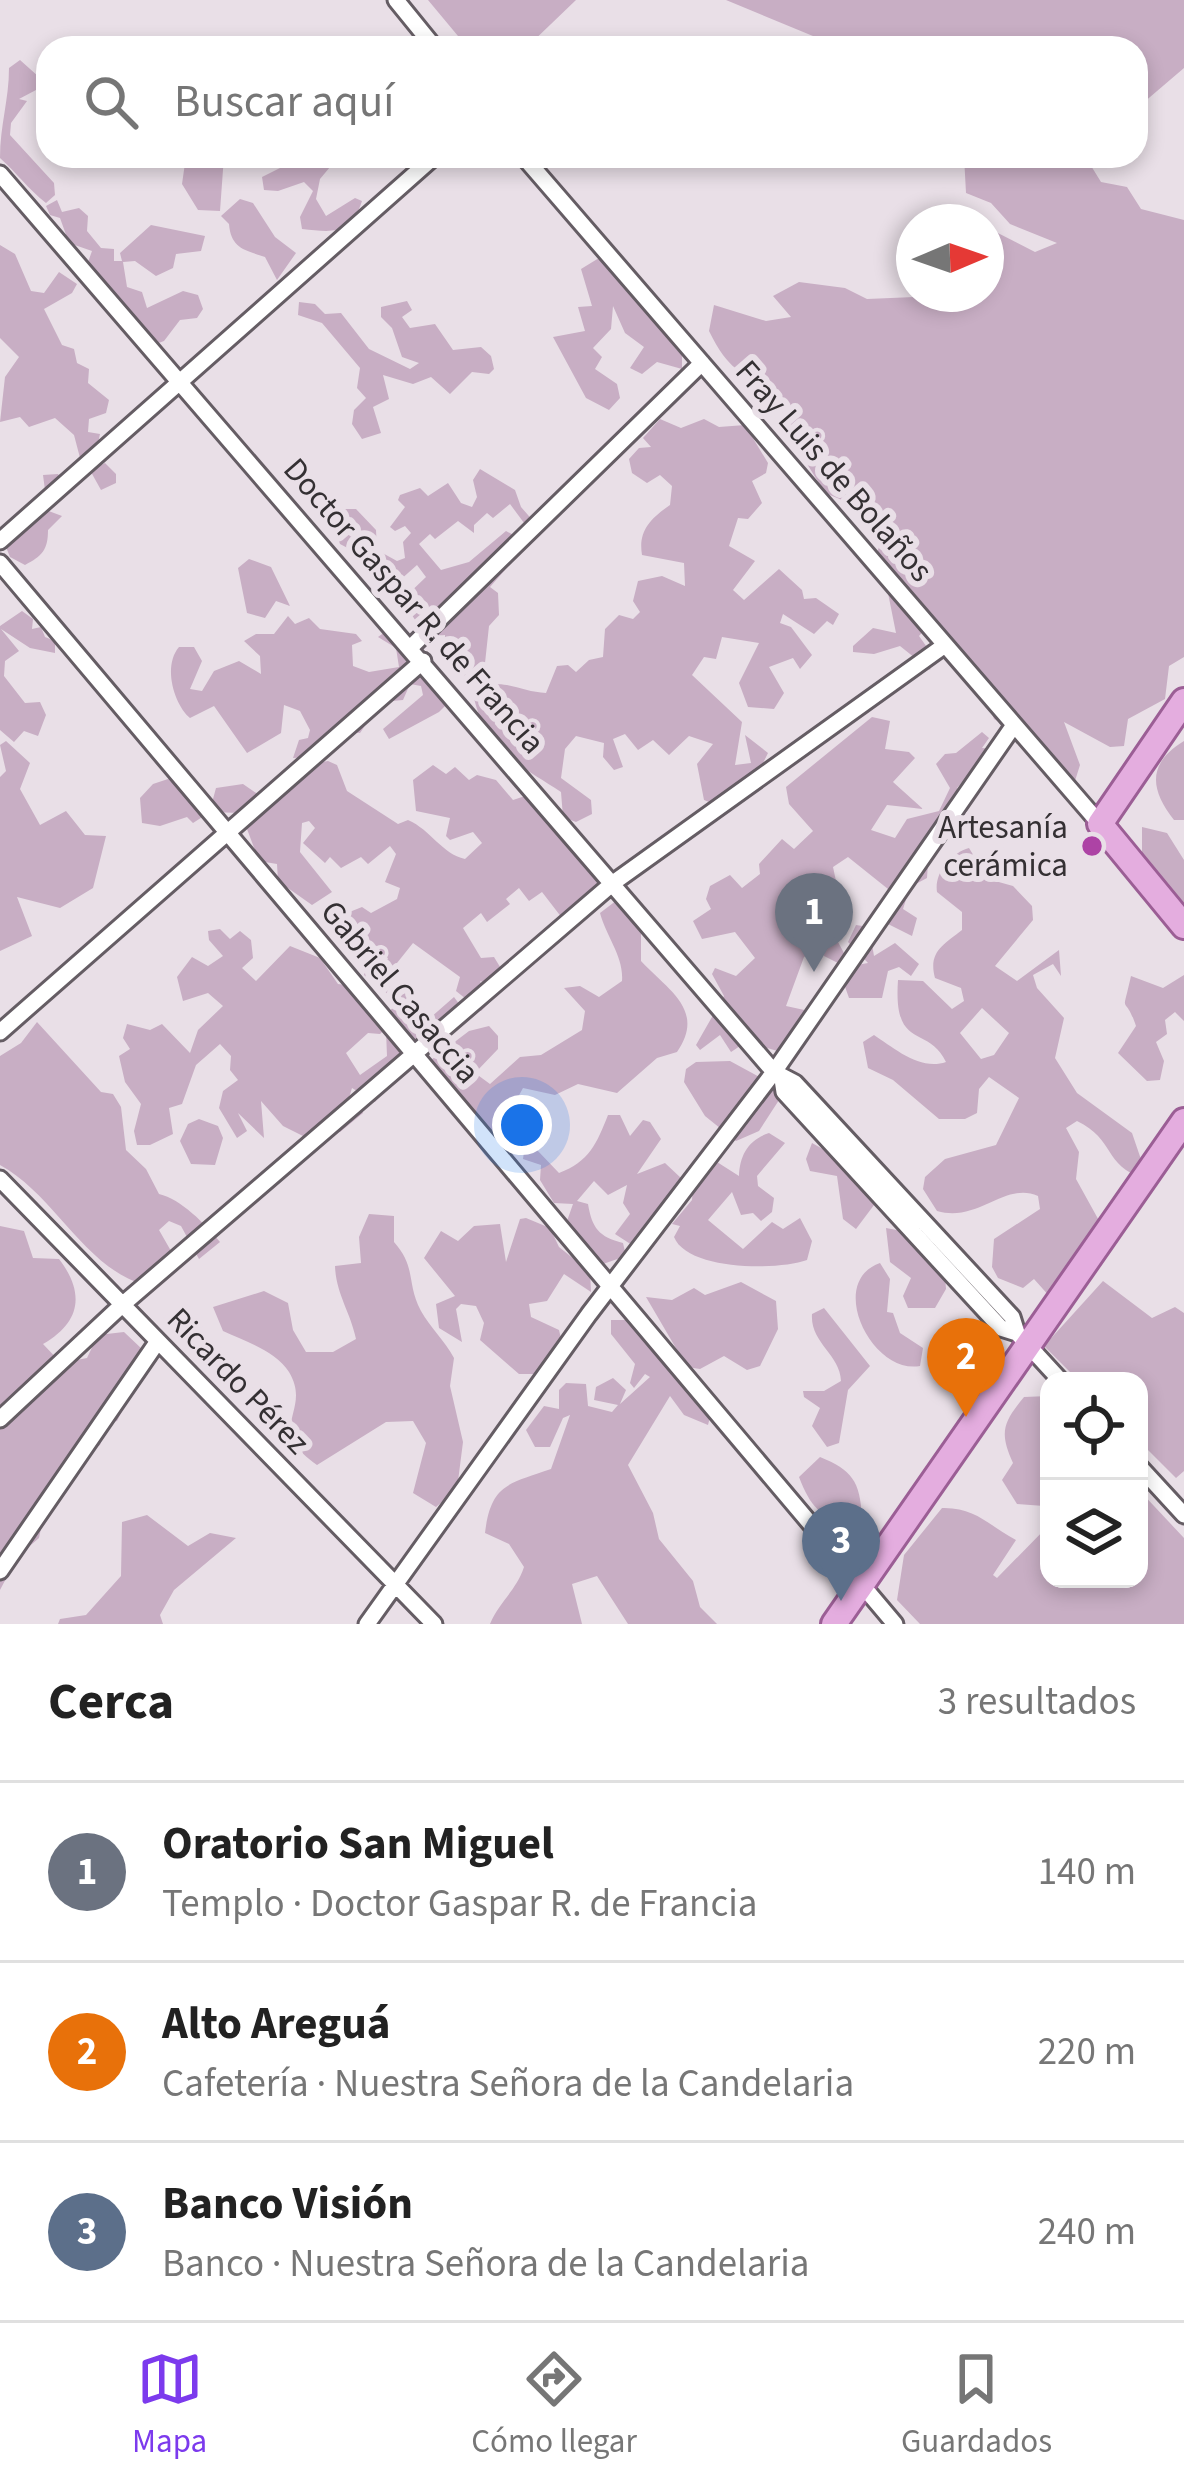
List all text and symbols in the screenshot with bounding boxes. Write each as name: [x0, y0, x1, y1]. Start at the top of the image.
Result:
search box: [36, 36, 1148, 168]
icon: search: [78, 69, 144, 135]
text: Buscar aquí: [174, 70, 394, 134]
north arrow: [896, 204, 1004, 312]
street label: Fray Luis de Bolaños: [724, 350, 944, 592]
street label: Doctor Gaspar R. de Francia: [272, 448, 556, 764]
place label: Artesanía cerámica: [938, 804, 1068, 889]
marker: Artesanía cerámica: [1079, 833, 1105, 859]
pin: 1: [775, 873, 853, 972]
street label: Gabriel Casaccia: [309, 890, 491, 1094]
your location: [492, 1095, 552, 1155]
street label: Ricardo Pérez: [156, 1297, 320, 1465]
pin: 2: [927, 1318, 1005, 1417]
map controls: [1040, 1372, 1148, 1588]
button: locate: [1040, 1372, 1148, 1480]
button: layers: [1040, 1480, 1148, 1588]
pin: 3: [802, 1502, 880, 1601]
text: Cerca: [48, 1666, 174, 1738]
text: 3 resultados: [938, 1674, 1136, 1730]
text: Oratorio San Miguel: [162, 1812, 554, 1876]
text: 1: [77, 1844, 97, 1900]
text: 140 m: [1038, 1844, 1136, 1900]
text: Templo · Doctor Gaspar R. de Francia: [162, 1876, 757, 1932]
text: Alto Areguá: [162, 1992, 390, 2056]
text: 2: [77, 2024, 97, 2080]
text: 220 m: [1038, 2024, 1136, 2080]
text: Cafetería · Nuestra Señora de la Candelaria: [162, 2056, 854, 2112]
text: Banco Visión: [162, 2172, 413, 2236]
text: 3: [77, 2204, 97, 2260]
text: 240 m: [1038, 2204, 1136, 2260]
text: Banco · Nuestra Señora de la Candelaria: [162, 2236, 809, 2292]
tab: Mapa: [132, 2346, 207, 2465]
tab: Cómo llegar: [471, 2346, 637, 2465]
tab: Guardados: [901, 2346, 1052, 2465]

